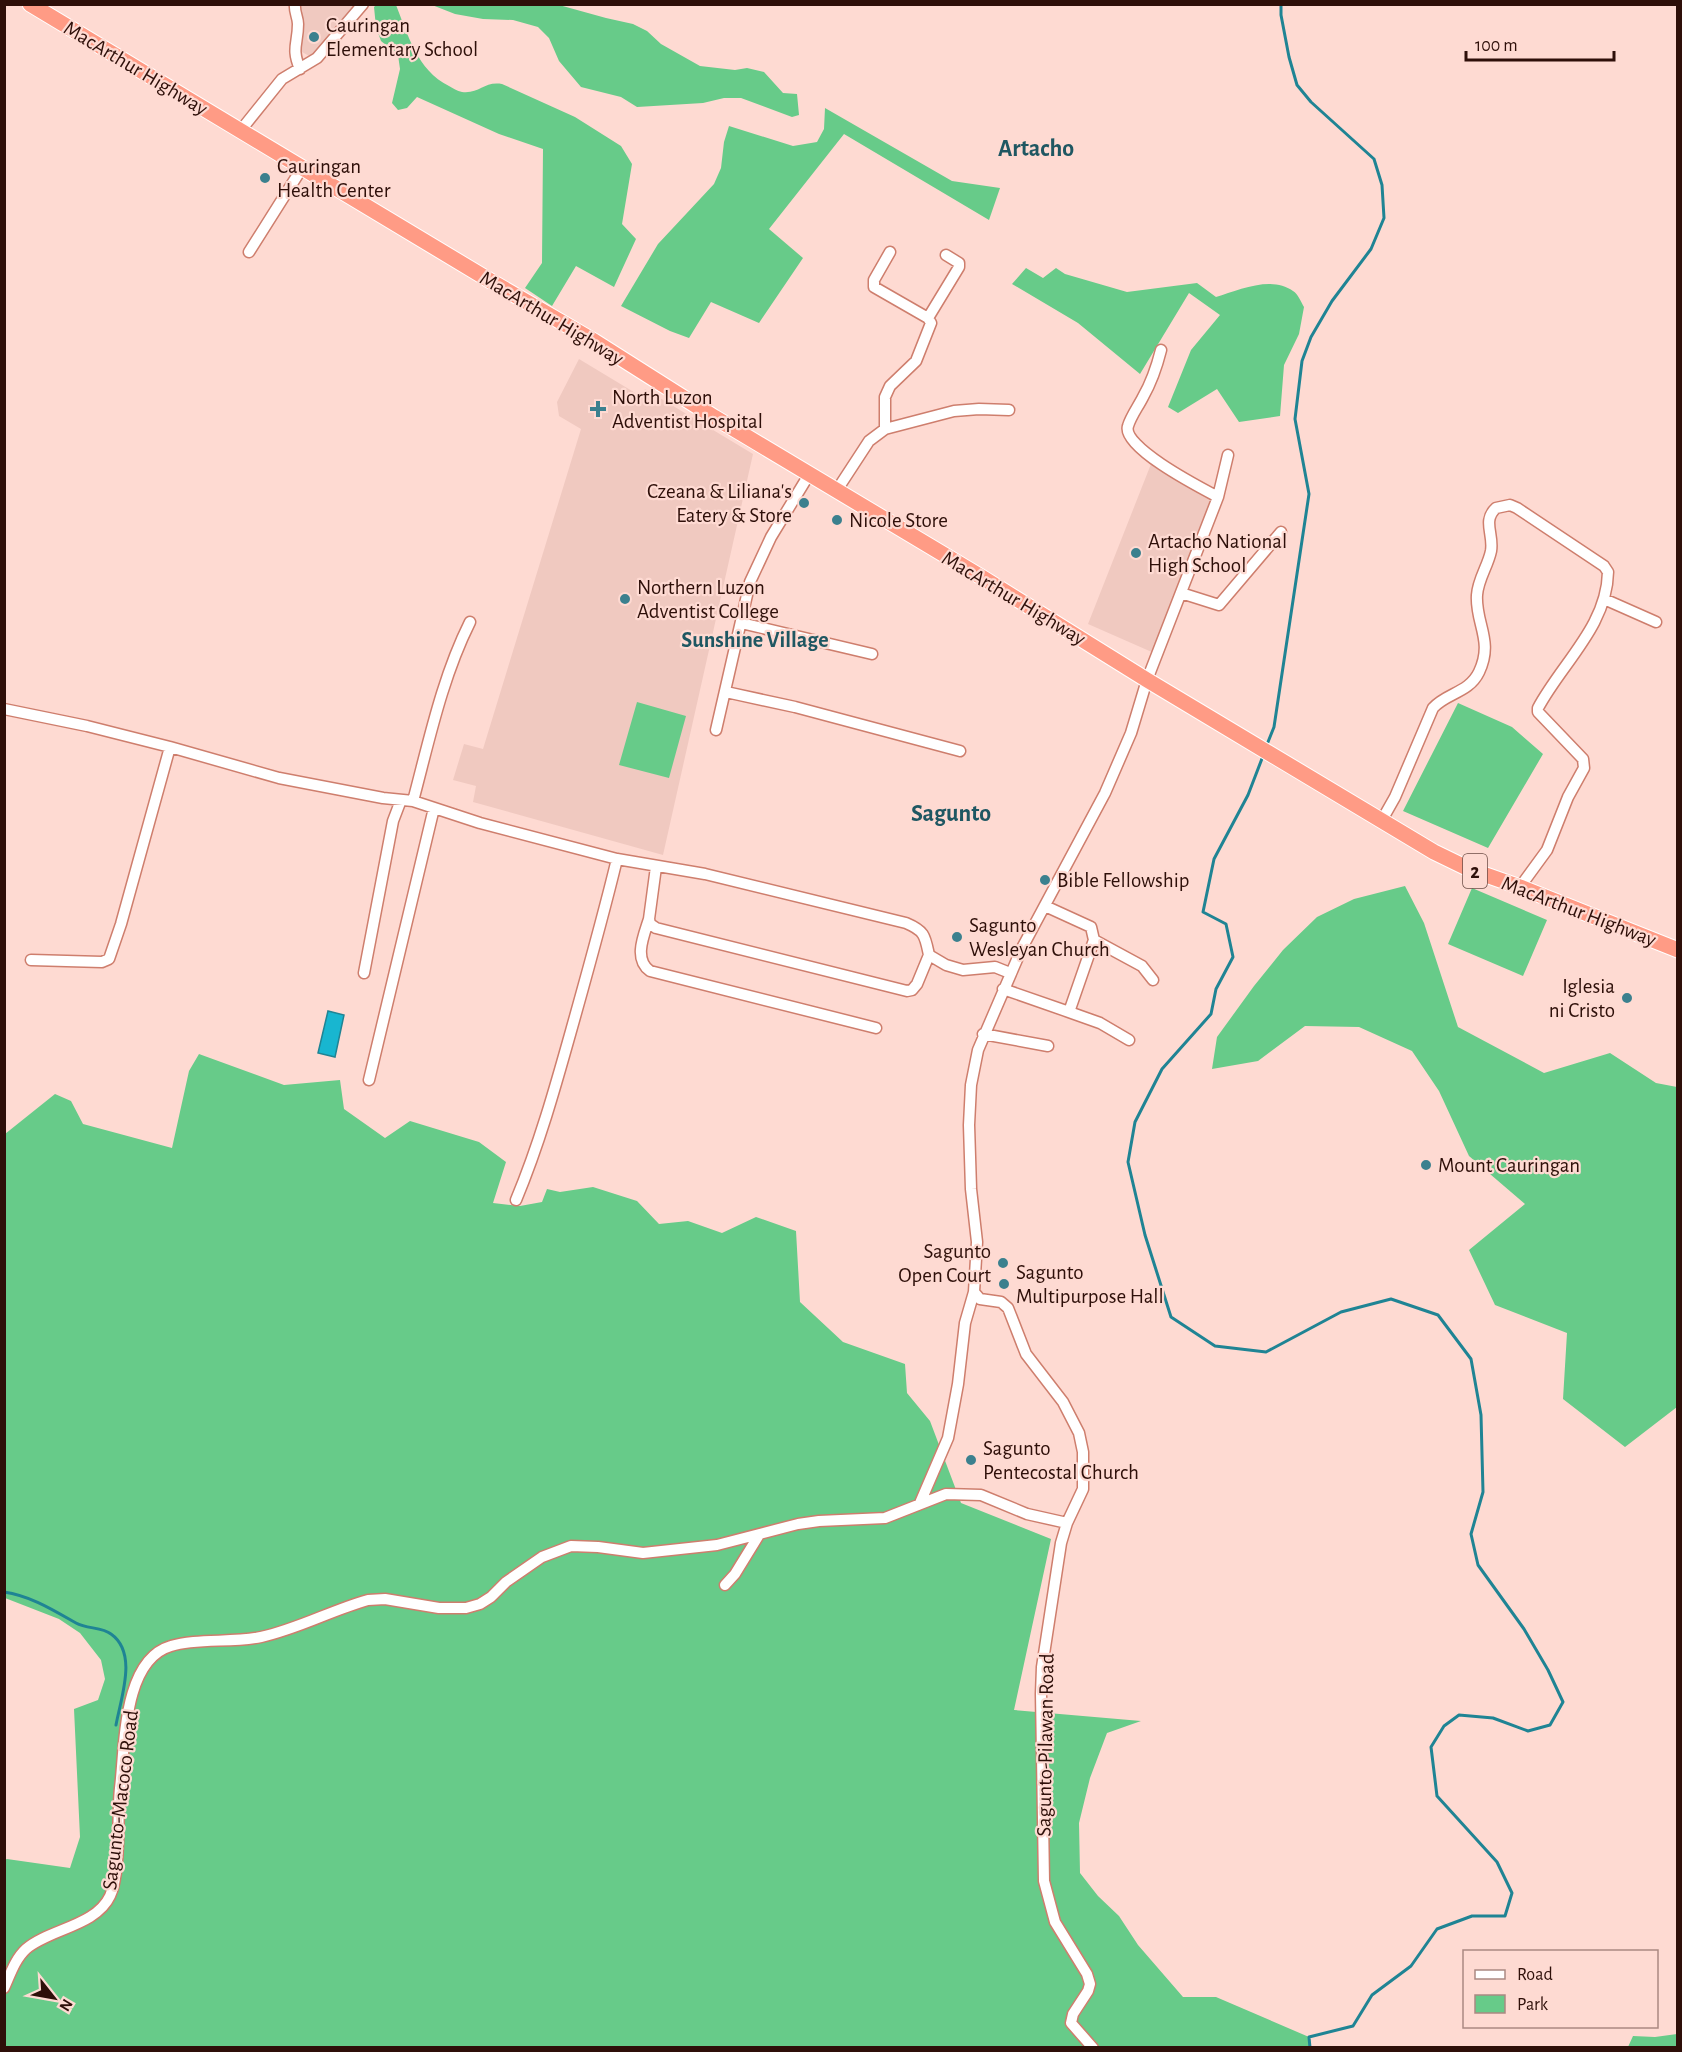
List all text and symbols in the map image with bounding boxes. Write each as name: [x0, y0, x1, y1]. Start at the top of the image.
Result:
place label: Cauringan Elementary School: [326, 15, 478, 60]
street label: MacArthur Highway: [60, 17, 211, 120]
scale bar: [1466, 24, 1614, 62]
marker: Cauringan Elementary School: [307, 30, 321, 44]
text: 100 m: [1475, 37, 1518, 55]
district label: Artacho: [998, 137, 1074, 161]
place label: Cauringan Health Center: [277, 156, 391, 201]
marker: Cauringan Health Center: [258, 171, 272, 185]
street label: MacArthur Highway: [476, 267, 627, 370]
place label: North Luzon Adventist Hospital: [612, 387, 763, 432]
marker: North Luzon Adventist Hospital: [589, 400, 607, 418]
place label: Czeana & Liliana's Eatery & Store: [647, 481, 792, 526]
marker: Czeana & Liliana's Eatery & Store: [797, 496, 811, 510]
place label: Nicole Store: [849, 510, 948, 531]
marker: Nicole Store: [830, 513, 844, 527]
place label: Artacho National High School: [1148, 531, 1287, 576]
marker: Artacho National High School: [1129, 546, 1143, 560]
street label: MacArthur Highway: [938, 547, 1089, 650]
place label: Northern Luzon Adventist College: [637, 577, 779, 622]
marker: Northern Luzon Adventist College: [618, 592, 632, 606]
district label: Sunshine Village: [681, 629, 829, 651]
district label: Sagunto: [911, 802, 991, 826]
road number: 2: [1463, 854, 1487, 888]
place label: Bible Fellowship: [1057, 870, 1190, 891]
street label: MacArthur Highway: [1499, 872, 1659, 951]
marker: Bible Fellowship: [1038, 873, 1052, 887]
place label: Sagunto Wesleyan Church: [969, 915, 1110, 960]
marker: Sagunto Wesleyan Church: [950, 930, 964, 944]
place label: Iglesia ni Cristo: [1549, 976, 1615, 1021]
marker: Iglesia ni Cristo: [1620, 991, 1634, 1005]
place label: Mount Cauringan: [1438, 1155, 1580, 1176]
marker: Mount Cauringan: [1419, 1158, 1433, 1172]
place label: Sagunto Open Court: [898, 1241, 991, 1286]
marker: Sagunto Open Court: [996, 1256, 1010, 1270]
place label: Sagunto Multipurpose Hall: [1016, 1262, 1164, 1307]
marker: Sagunto Multipurpose Hall: [997, 1277, 1011, 1291]
place label: Sagunto Pentecostal Church: [983, 1438, 1139, 1483]
marker: Sagunto Pentecostal Church: [964, 1453, 978, 1467]
street label: Sagunto-Pilawan Road: [1033, 1653, 1058, 1837]
street label: Sagunto-Macoco Road: [99, 1709, 142, 1891]
legend: [1463, 1950, 1658, 2028]
text: Road: [1517, 1966, 1553, 1984]
north arrow: [24, 1968, 84, 2028]
text: N: [56, 1996, 76, 2014]
text: Park: [1517, 1996, 1549, 2014]

